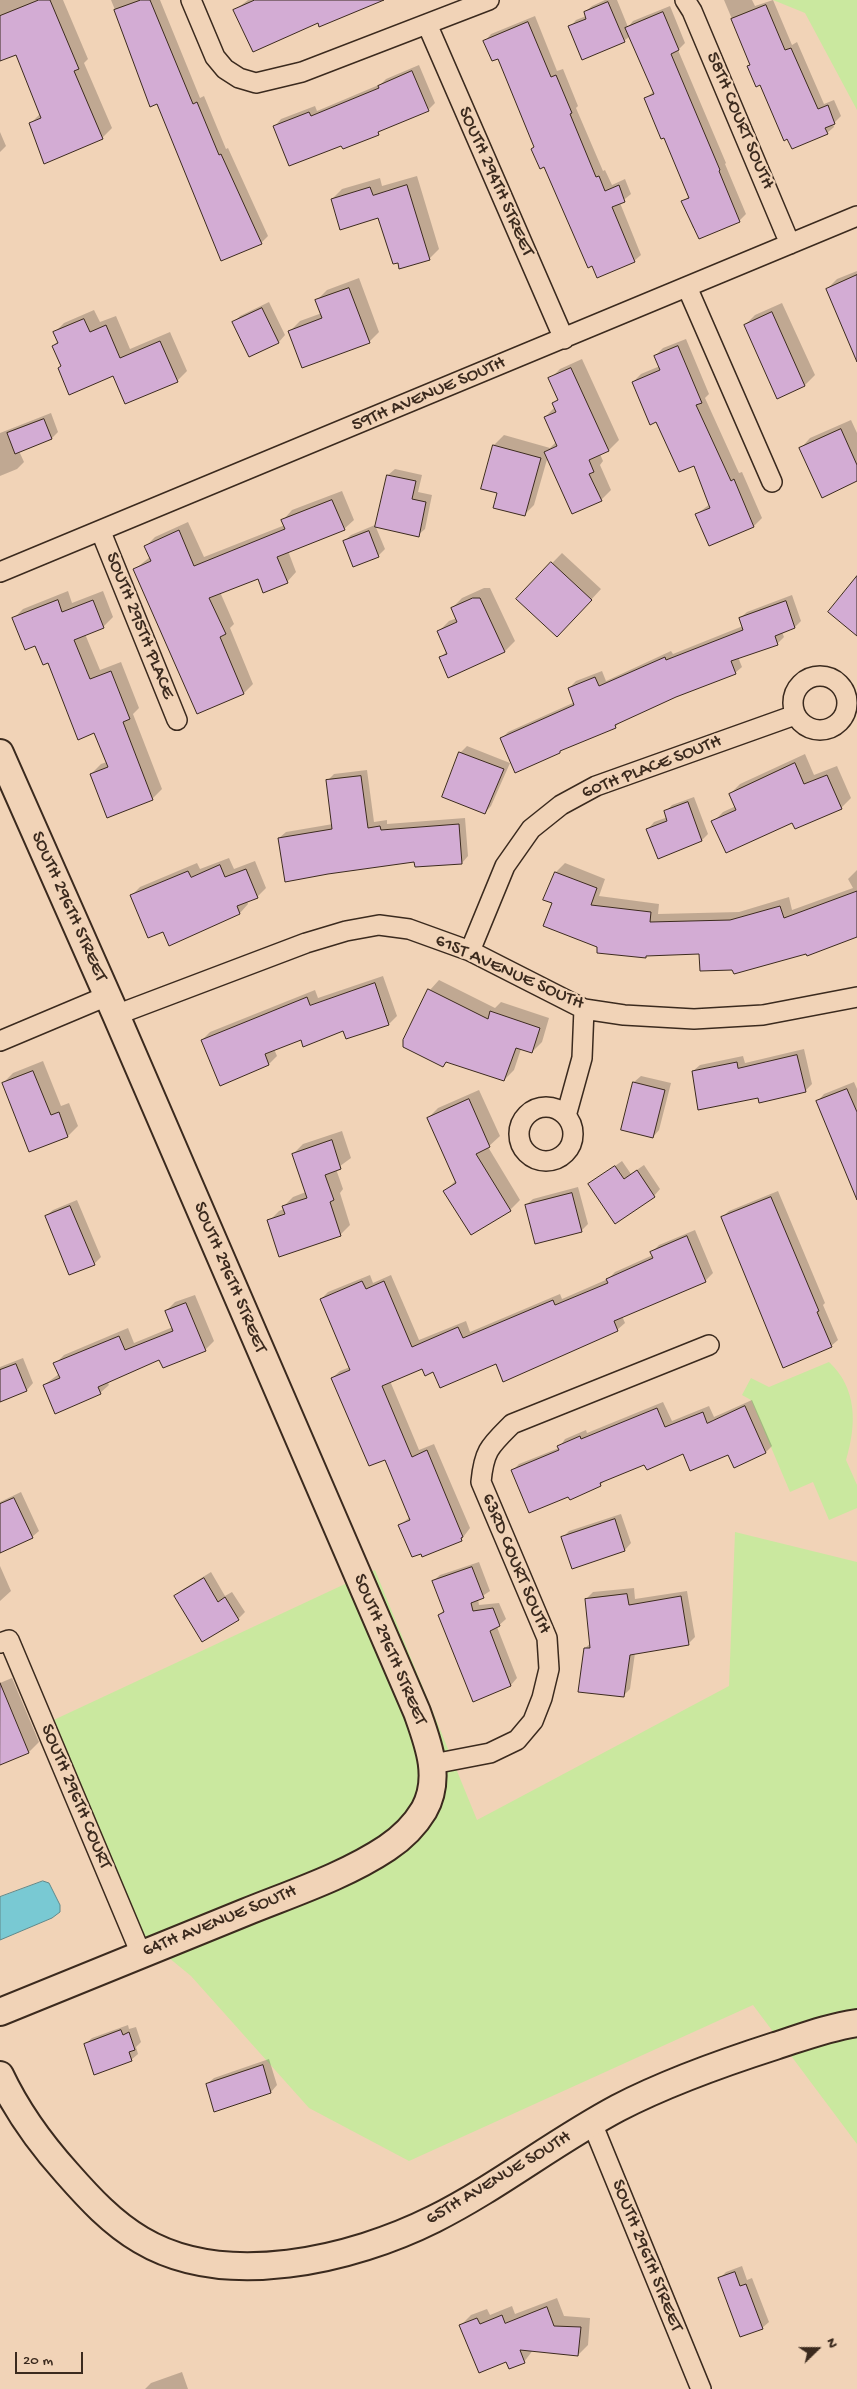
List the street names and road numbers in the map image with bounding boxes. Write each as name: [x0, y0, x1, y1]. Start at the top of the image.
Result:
street label: 58TH COURT SOUTH: [700, 49, 778, 193]
street label: SOUTH 294TH STREET: [452, 104, 538, 260]
street label: 59TH AVENUE SOUTH: [349, 352, 509, 438]
street label: SOUTH 295TH PLACE: [99, 549, 179, 703]
street label: 60TH PLACE SOUTH: [579, 731, 725, 805]
street label: SOUTH 296TH STREET: [25, 828, 111, 986]
street label: 61ST AVENUE SOUTH: [431, 930, 587, 1016]
street label: SOUTH 296TH STREET: [187, 1199, 271, 1357]
street label: 63RD COURT SOUTH: [475, 1490, 555, 1638]
street label: SOUTH 296TH STREET: [347, 1571, 431, 1729]
street label: SOUTH 296TH COURT: [34, 1721, 116, 1873]
street label: 64TH AVENUE SOUTH: [140, 1881, 300, 1963]
street label: 65TH AVENUE SOUTH: [422, 2127, 576, 2231]
street label: SOUTH 296TH STREET: [605, 2177, 687, 2335]

